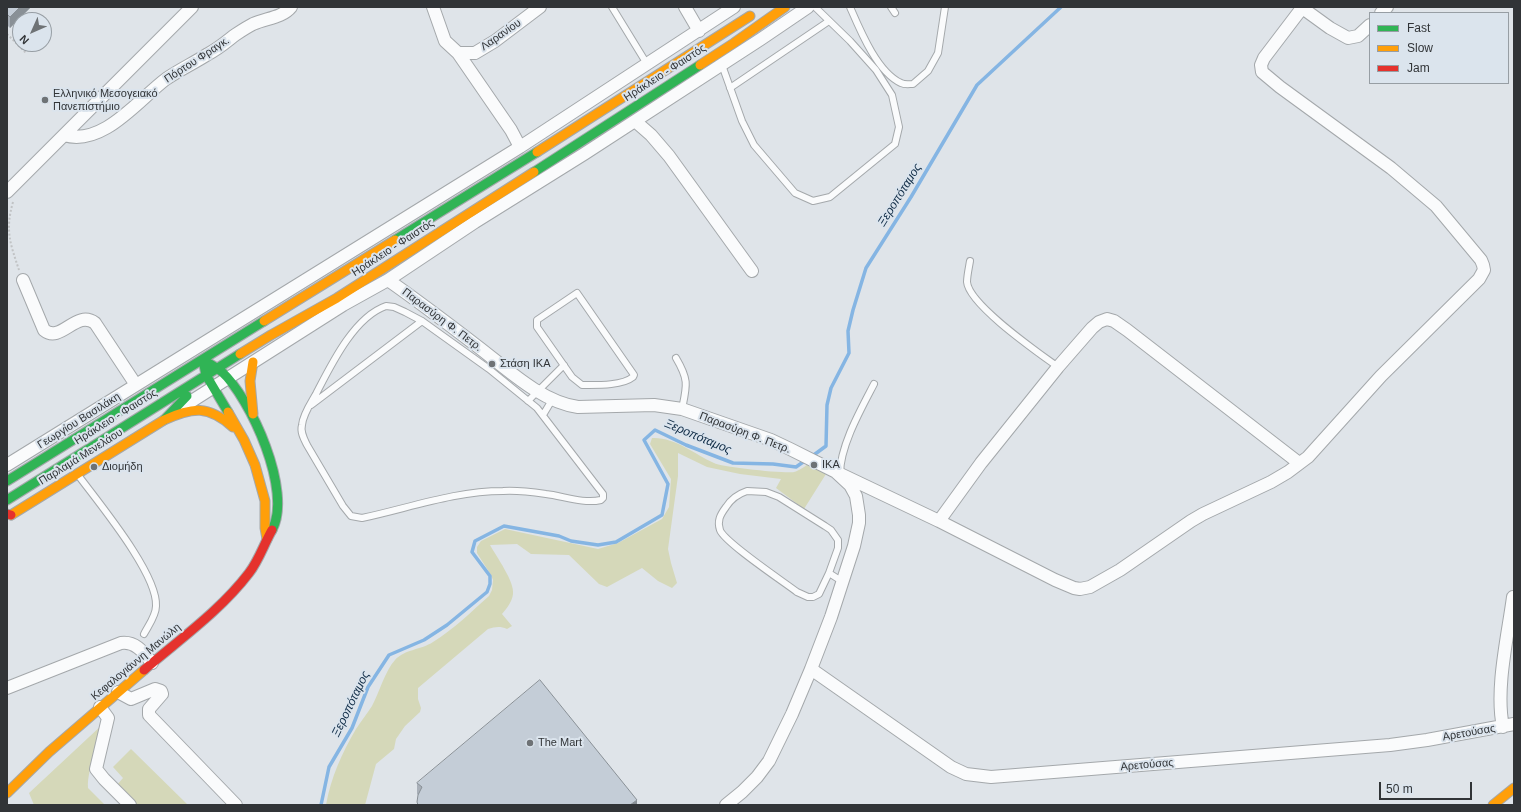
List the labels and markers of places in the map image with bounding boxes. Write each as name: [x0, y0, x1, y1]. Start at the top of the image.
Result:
place label: Ελληνικό Μεσογειακό Πανεπιστήμιο: [53, 87, 158, 113]
marker: Ελληνικό Μεσογειακό Πανεπιστήμιο: [40, 95, 50, 105]
place label: Στάση ΙΚΑ: [500, 357, 551, 371]
marker: Στάση ΙΚΑ: [487, 359, 497, 369]
place label: IKA: [822, 458, 840, 472]
place label: Διομήδη: [102, 460, 143, 474]
marker: IKA: [809, 460, 819, 470]
marker: Διομήδη: [89, 462, 99, 472]
place label: The Mart: [538, 736, 582, 750]
marker: The Mart: [525, 738, 535, 748]

